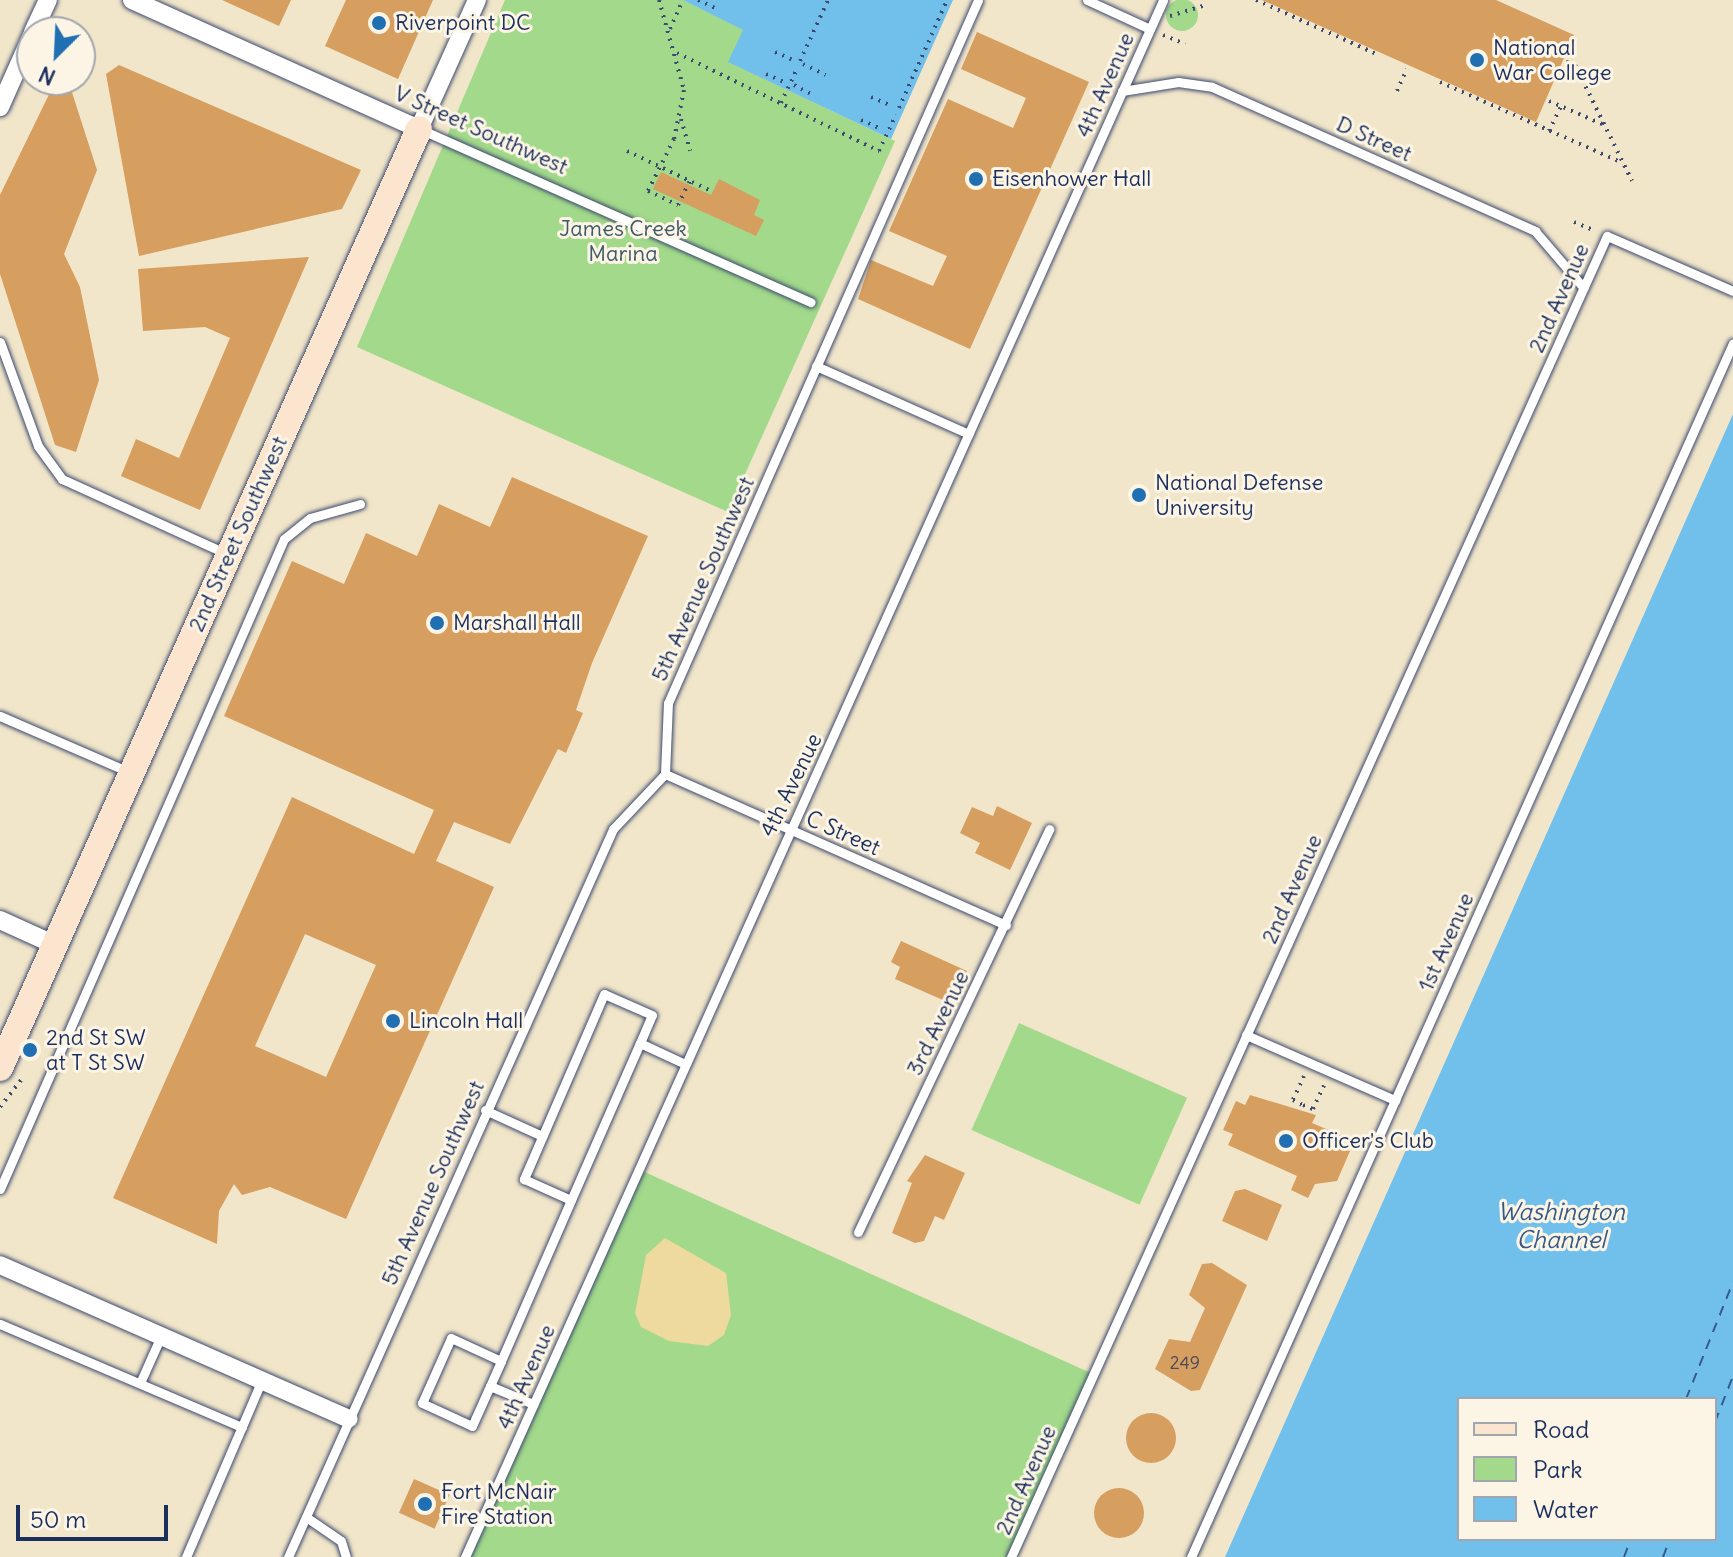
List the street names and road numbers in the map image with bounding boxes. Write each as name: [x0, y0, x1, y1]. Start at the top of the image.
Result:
street label: 4th Avenue: [1070, 29, 1140, 141]
street label: V Street Southwest: [390, 80, 572, 180]
street label: D Street: [1332, 111, 1416, 167]
street label: 2nd Avenue: [1523, 239, 1595, 357]
street label: 2nd Street Southwest: [183, 432, 293, 636]
street label: 5th Avenue Southwest: [646, 473, 760, 685]
street label: 4th Avenue: [755, 729, 827, 841]
street label: C Street: [802, 805, 884, 861]
street label: 2nd Avenue: [1256, 830, 1328, 948]
street label: 1st Avenue: [1413, 889, 1479, 995]
street label: 3rd Avenue: [901, 966, 975, 1080]
street label: 5th Avenue Southwest: [376, 1077, 490, 1289]
street label: 4th Avenue: [491, 1321, 561, 1433]
street label: 2nd Avenue: [990, 1421, 1062, 1539]

